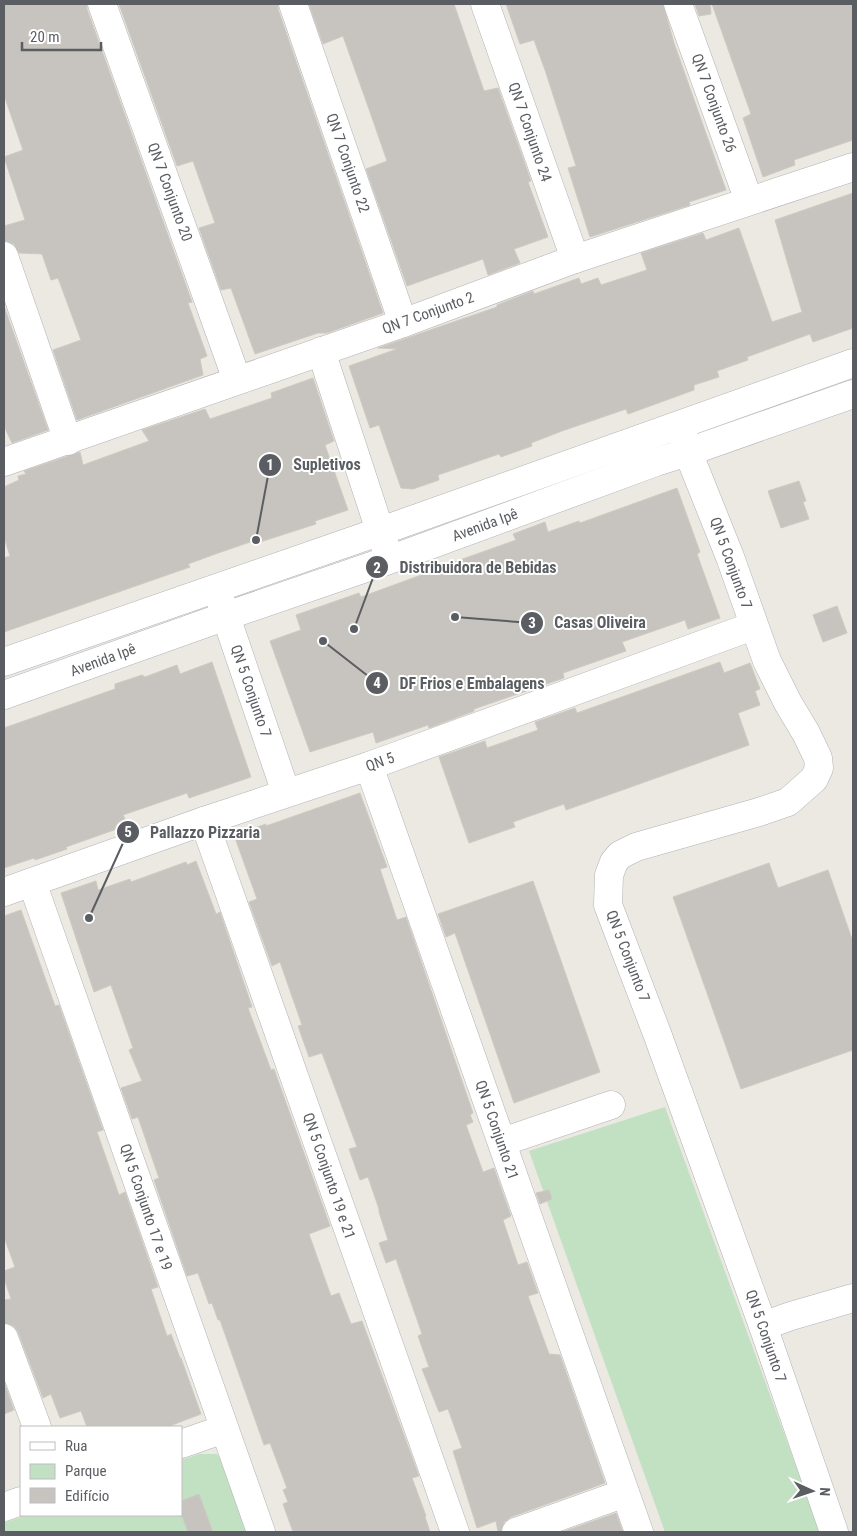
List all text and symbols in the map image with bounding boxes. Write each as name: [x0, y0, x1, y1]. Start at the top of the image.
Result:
scale bar: [22, 20, 101, 52]
text: 20 m: [30, 28, 60, 46]
street label: QN 7 Conjunto 26: [688, 51, 740, 155]
street label: QN 7 Conjunto 24: [505, 80, 555, 184]
street label: QN 7 Conjunto 22: [323, 111, 373, 215]
street label: QN 7 Conjunto 20: [144, 140, 196, 244]
street label: QN 7 Conjunto 2: [380, 288, 476, 338]
callout: Supletivos: [258, 449, 370, 480]
text: Supletivos: [293, 455, 361, 474]
text: 1: [266, 456, 274, 474]
street label: Avenida Ipê: [450, 505, 520, 545]
street label: QN 5 Conjunto 7: [706, 515, 756, 611]
callout: Distribuidora de Bebidas: [364, 552, 566, 583]
text: Distribuidora de Bebidas: [399, 558, 557, 577]
text: 2: [373, 559, 381, 577]
callout: Casas Oliveira: [519, 607, 656, 638]
text: Casas Oliveira: [554, 613, 646, 632]
text: 3: [528, 614, 536, 632]
street label: Avenida Ipê: [68, 640, 138, 680]
street label: QN 5 Conjunto 7: [227, 642, 275, 740]
callout: DF Frios e Embalagens: [365, 668, 555, 699]
text: 4: [373, 674, 381, 692]
text: DF Frios e Embalagens: [400, 674, 544, 693]
street label: QN 5: [363, 749, 397, 775]
callout: Pallazzo Pizzaria: [115, 817, 271, 848]
text: 5: [124, 823, 132, 841]
text: Pallazzo Pizzaria: [150, 823, 261, 842]
street label: QN 5 Conjunto 7: [602, 908, 654, 1004]
street label: QN 5 Conjunto 21: [472, 1078, 522, 1182]
street label: QN 5 Conjunto 19 e 21: [299, 1110, 359, 1242]
street label: QN 5 Conjunto 17 e 19: [116, 1141, 176, 1273]
street label: QN 5 Conjunto 7: [742, 1287, 790, 1385]
legend: [20, 1426, 182, 1516]
text: Rua: [65, 1437, 87, 1455]
text: Parque: [65, 1462, 107, 1480]
north arrow: [787, 1466, 837, 1516]
text: Edifício: [65, 1487, 109, 1505]
text: N: [817, 1487, 833, 1496]

